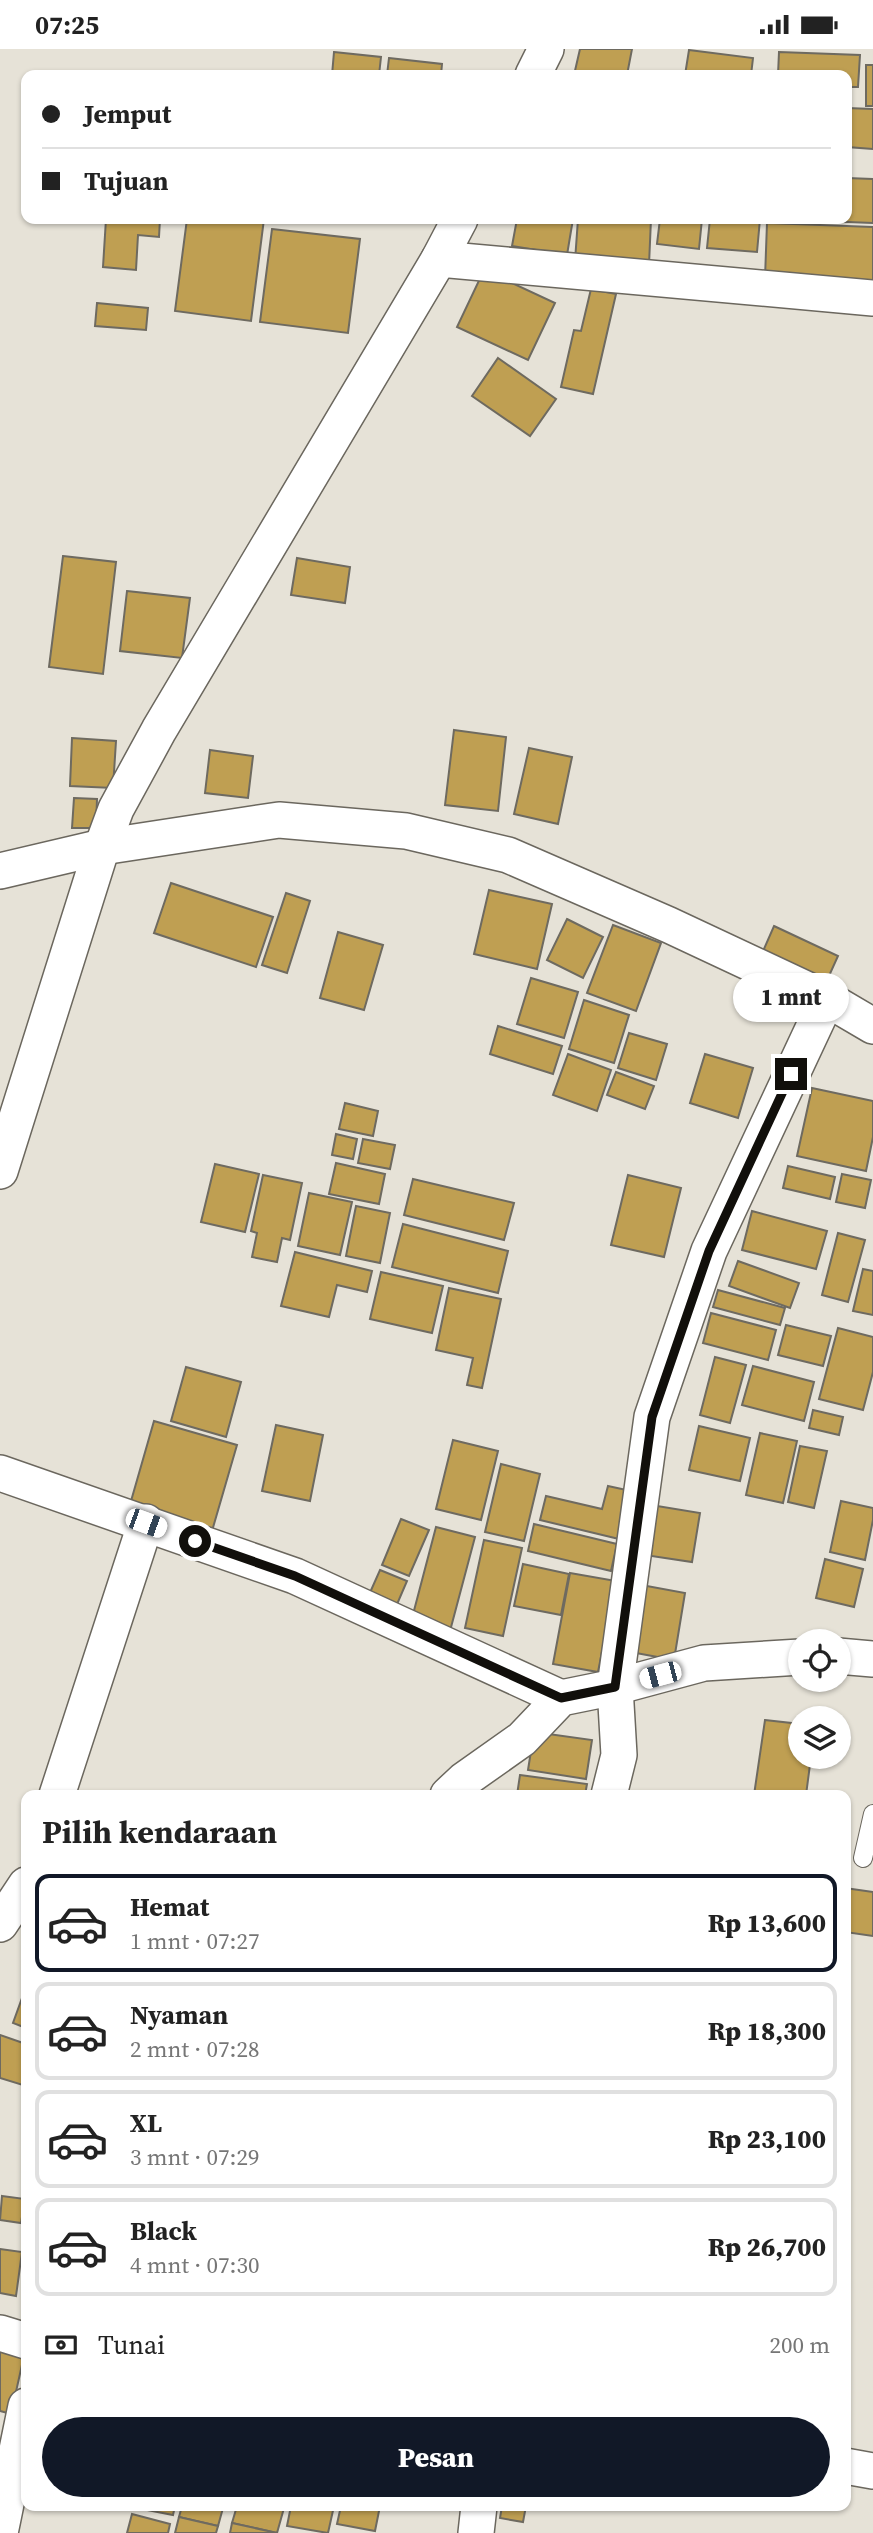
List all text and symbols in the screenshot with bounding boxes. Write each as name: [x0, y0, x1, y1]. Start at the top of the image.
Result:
text: 07:25: [35, 7, 99, 43]
text: Jemput: [84, 96, 171, 132]
text: Tujuan: [84, 163, 169, 199]
callout: 1 mnt: [733, 972, 849, 1021]
text: 1 mnt: [761, 981, 821, 1013]
route end: [775, 1058, 807, 1090]
car: [123, 1506, 170, 1540]
route start: [179, 1525, 211, 1557]
map controls: [788, 1629, 851, 1769]
button: locate: [788, 1629, 851, 1692]
car: [637, 1659, 684, 1691]
button: layers: [788, 1706, 851, 1769]
text: Pilih kendaraan: [42, 1810, 277, 1854]
text: Hemat: [130, 1889, 209, 1925]
icon: car: [46, 1892, 109, 1955]
text: Rp 13,600: [708, 1905, 826, 1941]
text: 1 mnt · 07:27: [130, 1925, 259, 1957]
text: Nyaman: [130, 1997, 228, 2033]
icon: car: [46, 2000, 109, 2063]
text: Rp 18,300: [708, 2013, 826, 2049]
text: 2 mnt · 07:28: [130, 2033, 259, 2065]
text: XL: [130, 2105, 162, 2141]
icon: car: [46, 2108, 109, 2171]
text: Rp 23,100: [708, 2121, 826, 2157]
text: 3 mnt · 07:29: [130, 2141, 259, 2173]
text: Black: [130, 2213, 197, 2249]
icon: car: [46, 2216, 109, 2279]
text: Rp 26,700: [708, 2229, 826, 2265]
text: 4 mnt · 07:30: [130, 2249, 259, 2281]
icon: cash: [42, 2326, 80, 2364]
text: Tunai: [98, 2327, 165, 2363]
text: 200 m: [769, 2329, 830, 2361]
button: Pesan: [42, 2417, 830, 2497]

